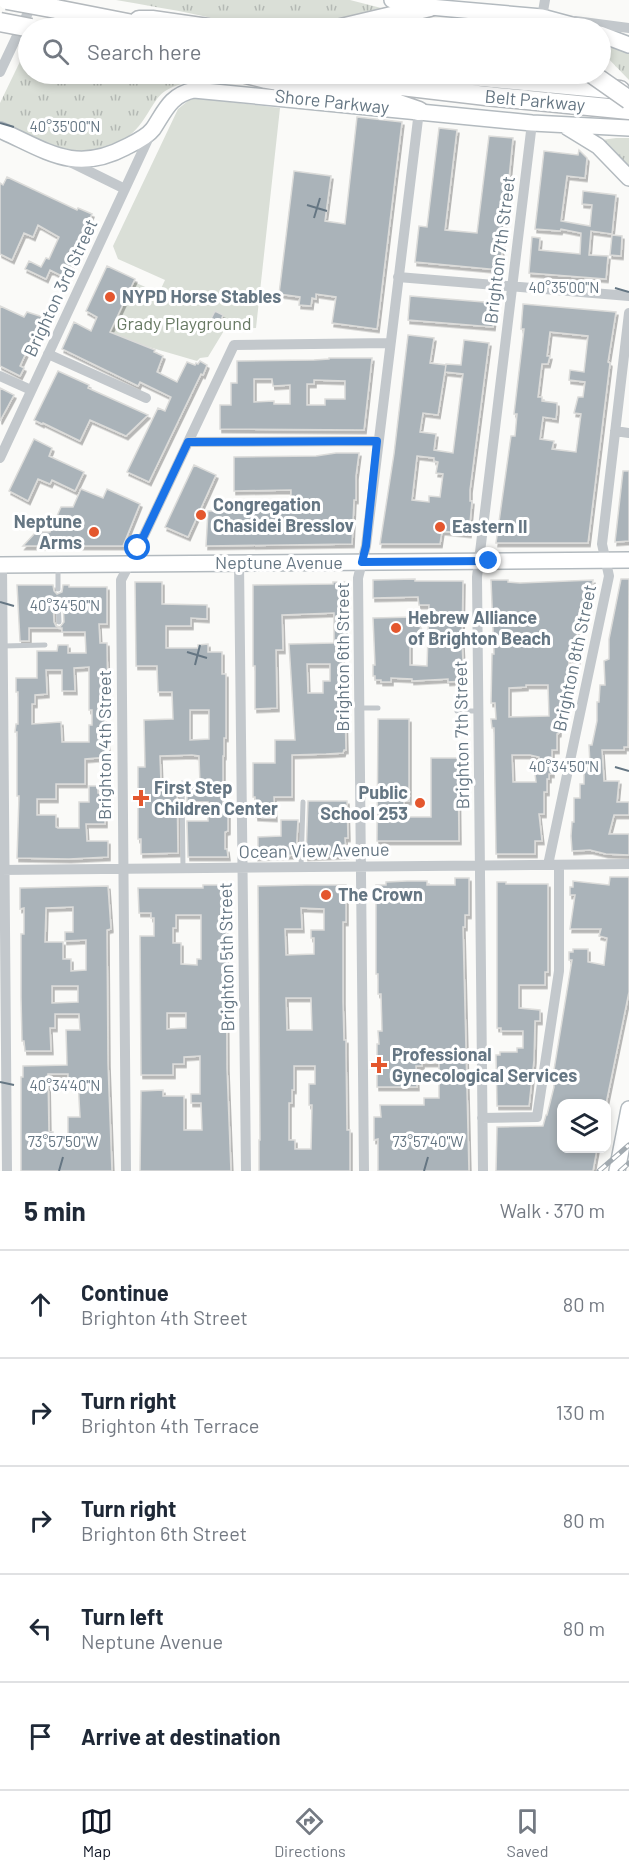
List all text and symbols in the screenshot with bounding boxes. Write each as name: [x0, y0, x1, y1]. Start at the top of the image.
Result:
search box: [18, 18, 611, 84]
icon: search: [39, 35, 72, 68]
text: Search here: [87, 38, 201, 64]
street label: Shore Parkway: [274, 84, 390, 118]
street label: Belt Parkway: [484, 85, 586, 115]
text: 40°35'00"N: [30, 117, 100, 135]
street label: Brighton 7th Street: [479, 175, 519, 325]
street label: Brighton 3rd Street: [19, 215, 102, 360]
text: 40°35'00"N: [529, 278, 599, 296]
place label: NYPD Horse Stables: [122, 285, 281, 307]
marker: NYPD Horse Stables: [103, 290, 117, 304]
park label: Grady Playground: [116, 312, 252, 334]
place label: Congregation Chasidei Bresslov: [213, 493, 354, 536]
marker: Congregation Chasidei Bresslov: [194, 508, 208, 522]
place label: Neptune Arms: [14, 510, 82, 553]
place label: Eastern II: [452, 515, 527, 537]
marker: Eastern II: [433, 520, 447, 534]
marker: Neptune Arms: [87, 525, 101, 539]
route start: [124, 534, 150, 560]
route end: [475, 547, 501, 573]
street label: Neptune Avenue: [215, 551, 343, 573]
street label: Brighton 6th Street: [331, 582, 353, 732]
street label: Brighton 8th Street: [548, 582, 600, 733]
text: 40°34'50"N: [30, 596, 100, 614]
place label: Hebrew Alliance of Brighton Beach: [408, 606, 551, 649]
marker: Hebrew Alliance of Brighton Beach: [389, 621, 403, 635]
street label: Brighton 7th Street: [449, 661, 473, 810]
street label: Brighton 4th Street: [93, 670, 115, 820]
text: 40°34'50"N: [529, 757, 599, 775]
place label: First Step Children Center: [154, 776, 278, 819]
place label: Public School 253: [320, 781, 408, 824]
marker: First Step Children Center: [132, 789, 150, 807]
marker: Public School 253: [413, 796, 427, 810]
street label: Ocean View Avenue: [238, 838, 390, 862]
street label: Brighton 5th Street: [214, 882, 238, 1032]
place label: The Crown: [338, 883, 423, 905]
marker: The Crown: [319, 888, 333, 902]
place label: Professional Gynecological Services: [392, 1043, 577, 1086]
marker: Professional Gynecological Services: [370, 1056, 388, 1074]
text: 40°34'40"N: [30, 1076, 100, 1094]
map controls: [557, 1099, 611, 1153]
button: layers: [557, 1099, 611, 1153]
text: 73°57'50"W: [28, 1132, 98, 1150]
text: 73°57'40"W: [392, 1132, 464, 1150]
text: 5 min: [24, 1195, 86, 1226]
text: Walk · 370 m: [500, 1198, 605, 1222]
text: Continue: [81, 1279, 169, 1305]
icon: ahead: [24, 1288, 57, 1321]
text: 80 m: [563, 1292, 605, 1316]
text: Brighton 4th Street: [81, 1305, 248, 1329]
text: Turn right: [81, 1387, 176, 1413]
icon: right: [24, 1396, 57, 1429]
text: 130 m: [556, 1400, 605, 1424]
text: Brighton 4th Terrace: [81, 1413, 260, 1437]
text: Turn right: [81, 1495, 176, 1521]
icon: right: [24, 1504, 57, 1537]
text: 80 m: [563, 1508, 605, 1532]
text: Brighton 6th Street: [81, 1521, 247, 1545]
text: Turn left: [81, 1603, 164, 1629]
icon: left: [24, 1612, 57, 1645]
text: 80 m: [563, 1616, 605, 1640]
text: Neptune Avenue: [81, 1629, 223, 1653]
icon: arrive: [24, 1720, 57, 1753]
text: Arrive at destination: [81, 1723, 280, 1749]
tab: Map: [80, 1805, 113, 1860]
tab: Directions: [274, 1805, 346, 1860]
tab: Saved: [507, 1805, 549, 1860]

